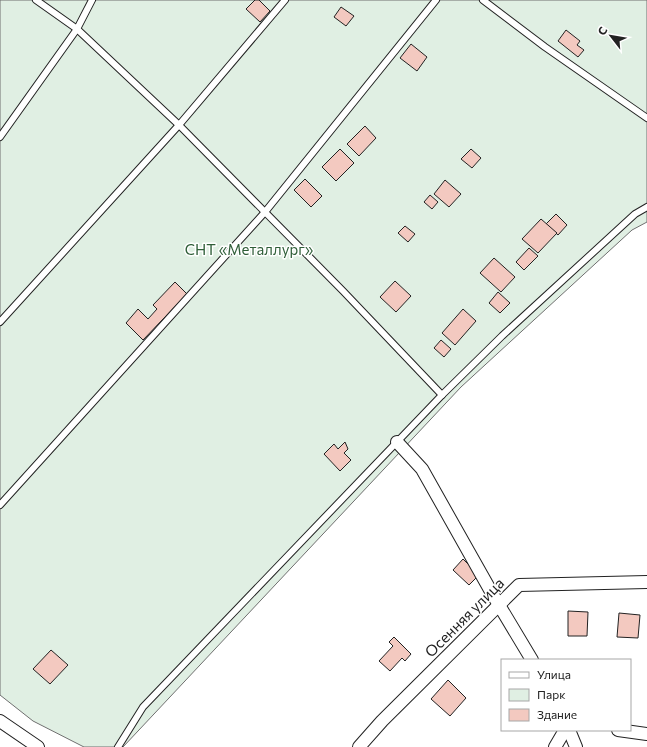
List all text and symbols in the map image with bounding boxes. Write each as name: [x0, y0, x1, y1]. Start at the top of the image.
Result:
north arrow: [591, 16, 631, 56]
text: С: [594, 24, 610, 37]
park label: СНТ «Металлург»: [185, 240, 314, 258]
street label: Осенняя улица: [421, 574, 507, 660]
legend: [501, 659, 631, 731]
text: Улица: [537, 667, 571, 681]
text: Парк: [537, 687, 566, 701]
text: Здание: [537, 707, 577, 721]

